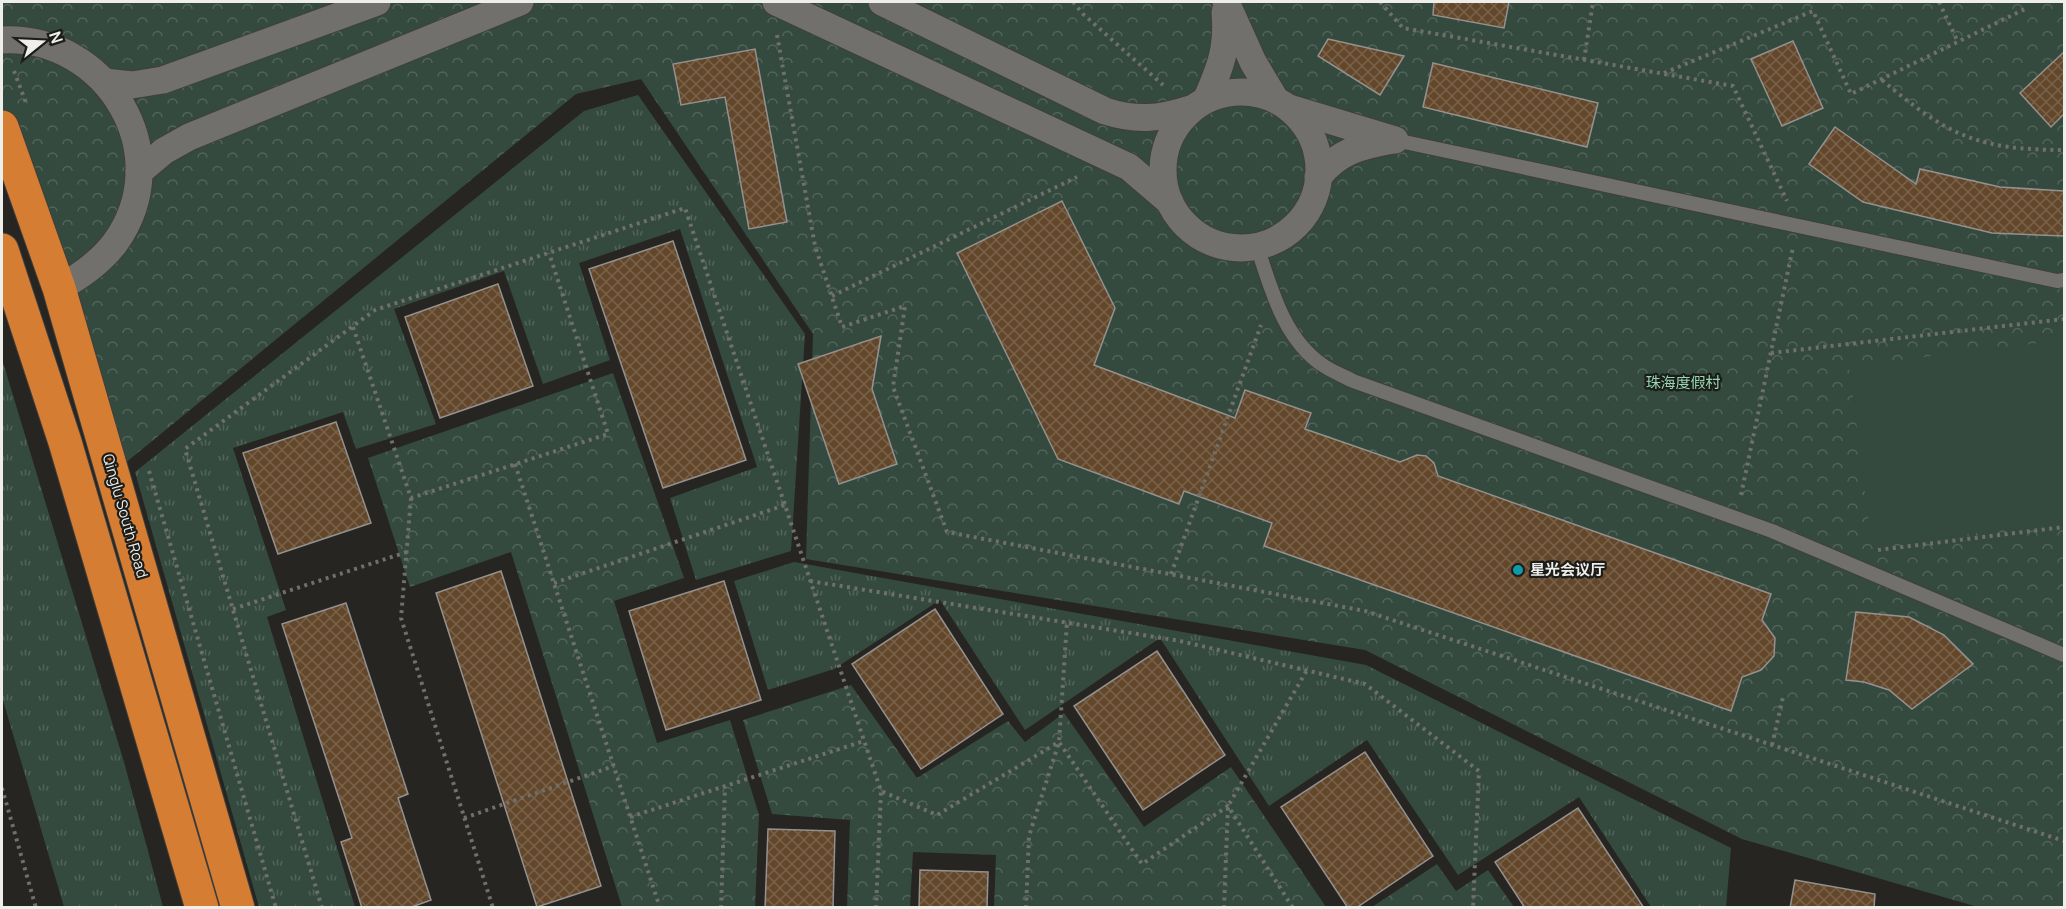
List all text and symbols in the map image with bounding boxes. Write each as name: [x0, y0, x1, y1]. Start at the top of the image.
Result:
north arrow: [12, 12, 72, 72]
text: N: [44, 28, 69, 46]
park label: 珠海度假村: [1645, 372, 1721, 393]
street label: Qinglu South Road: [98, 451, 153, 580]
place label: 星光会议厅: [1530, 559, 1605, 580]
marker: 星光会议厅: [1511, 563, 1525, 577]

